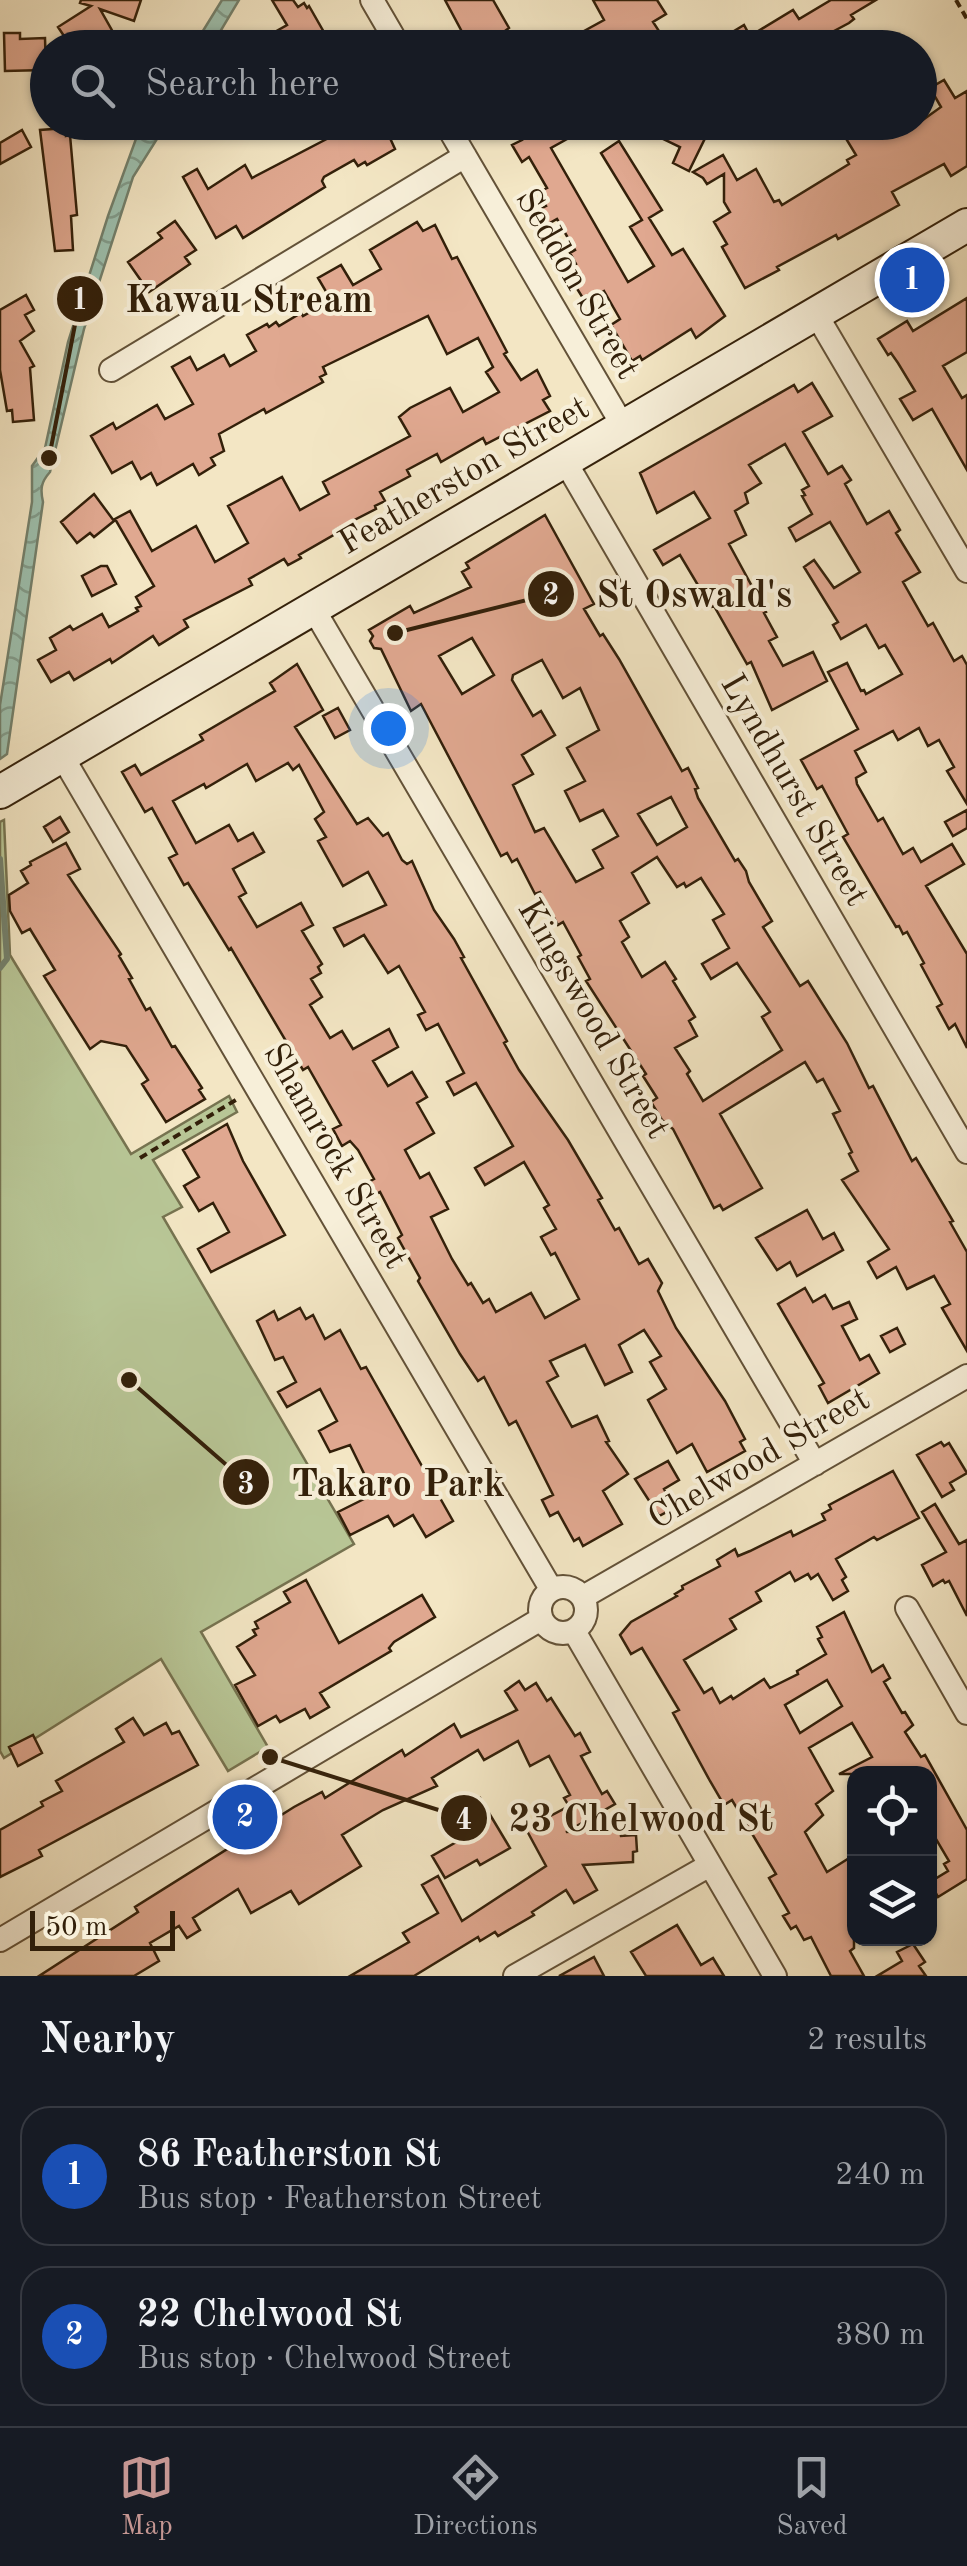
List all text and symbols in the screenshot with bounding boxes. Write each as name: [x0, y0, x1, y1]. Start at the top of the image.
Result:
search box: [30, 30, 937, 140]
icon: search: [65, 58, 120, 113]
text: Search here: [145, 66, 340, 104]
street label: Seddon Street: [508, 183, 645, 385]
pin: 1: [880, 242, 944, 318]
callout: Kawau Stream: [55, 265, 393, 333]
text: Kawau Stream: [125, 283, 373, 321]
text: 1: [71, 286, 89, 316]
street label: Featherston Street: [333, 390, 595, 562]
callout: St Oswald's: [526, 560, 812, 628]
text: St Oswald's: [596, 578, 792, 616]
text: 2: [542, 581, 560, 611]
street label: Lyndhurst Street: [713, 668, 874, 912]
your location: [363, 703, 414, 754]
street label: Kingswood Street: [510, 894, 675, 1145]
street label: Shamrock Street: [256, 1038, 413, 1275]
street label: Chelwood Street: [643, 1382, 876, 1537]
callout: Takaro Park: [221, 1448, 525, 1516]
text: Takaro Park: [291, 1467, 505, 1505]
text: 3: [237, 1470, 255, 1500]
map controls: [847, 1766, 937, 1946]
button: locate: [847, 1766, 937, 1856]
pin: 2: [212, 1780, 278, 1854]
callout: 23 Chelwood St: [439, 1784, 794, 1852]
text: 23 Chelwood St: [509, 1802, 773, 1840]
text: 4: [455, 1806, 473, 1836]
button: layers: [847, 1856, 937, 1946]
scale bar: [30, 1906, 175, 1951]
text: 50 m: [45, 1914, 108, 1942]
text: Nearby: [40, 2020, 176, 2062]
text: 2 results: [807, 2025, 927, 2057]
text: 86 Featherston St: [137, 2137, 441, 2175]
text: 1: [65, 2160, 84, 2192]
text: 240 m: [835, 2160, 925, 2192]
text: Bus stop · Featherston Street: [137, 2184, 542, 2216]
text: 22 Chelwood St: [137, 2297, 402, 2335]
text: 2: [65, 2320, 84, 2352]
text: 380 m: [835, 2320, 925, 2352]
text: Bus stop · Chelwood Street: [137, 2344, 511, 2376]
tab: Map: [119, 2450, 174, 2545]
tab: Directions: [413, 2450, 538, 2545]
tab: Saved: [776, 2450, 848, 2545]

